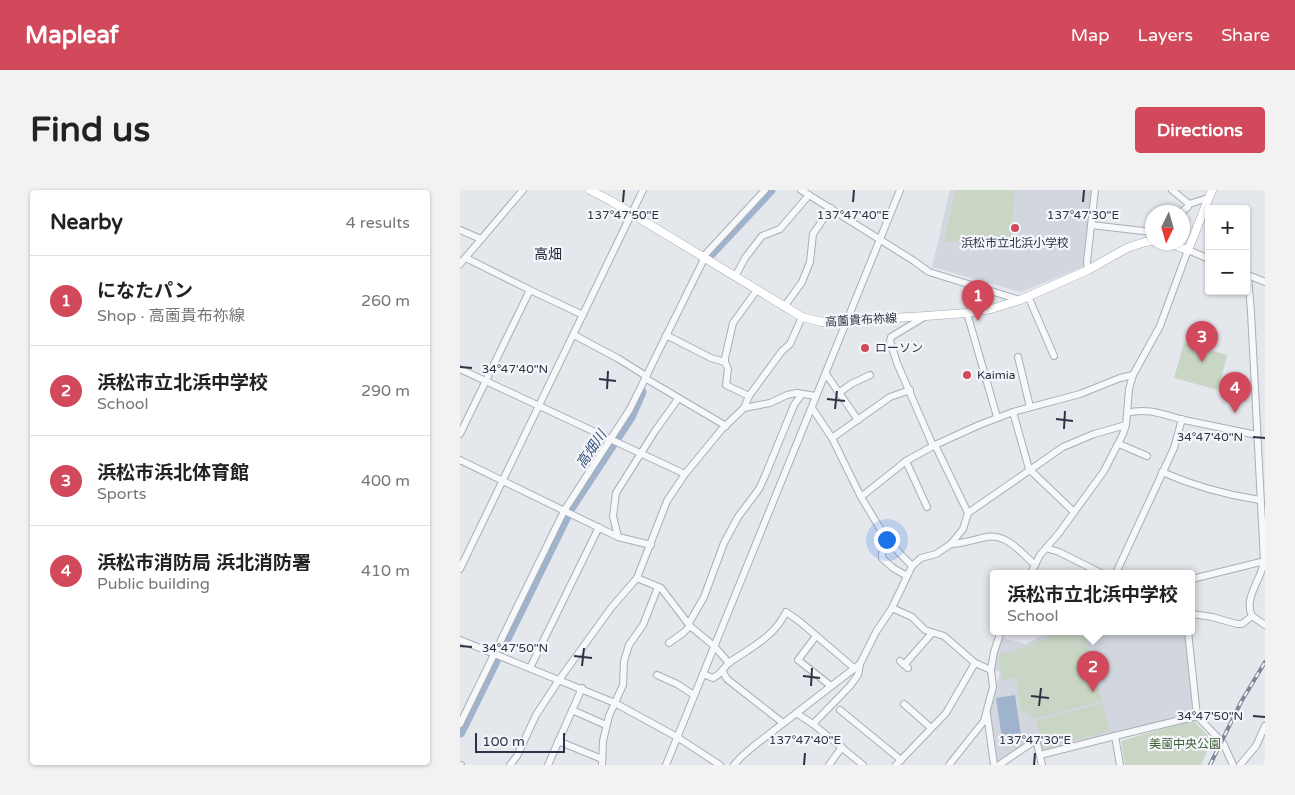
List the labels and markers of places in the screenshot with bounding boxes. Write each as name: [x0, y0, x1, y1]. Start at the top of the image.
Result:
marker: 浜松市立北浜小学校: [1009, 222, 1021, 234]
place label: 浜松市立北浜小学校: [961, 236, 1069, 250]
pin: 1: [962, 280, 994, 321]
pin: 3: [1186, 321, 1218, 362]
place label: ローソン: [875, 341, 923, 355]
marker: ローソン: [859, 342, 871, 354]
place label: Kaimia: [977, 368, 1016, 382]
marker: Kaimia: [961, 369, 973, 381]
pin: 4: [1219, 372, 1251, 413]
pin: 2: [1077, 651, 1109, 692]

